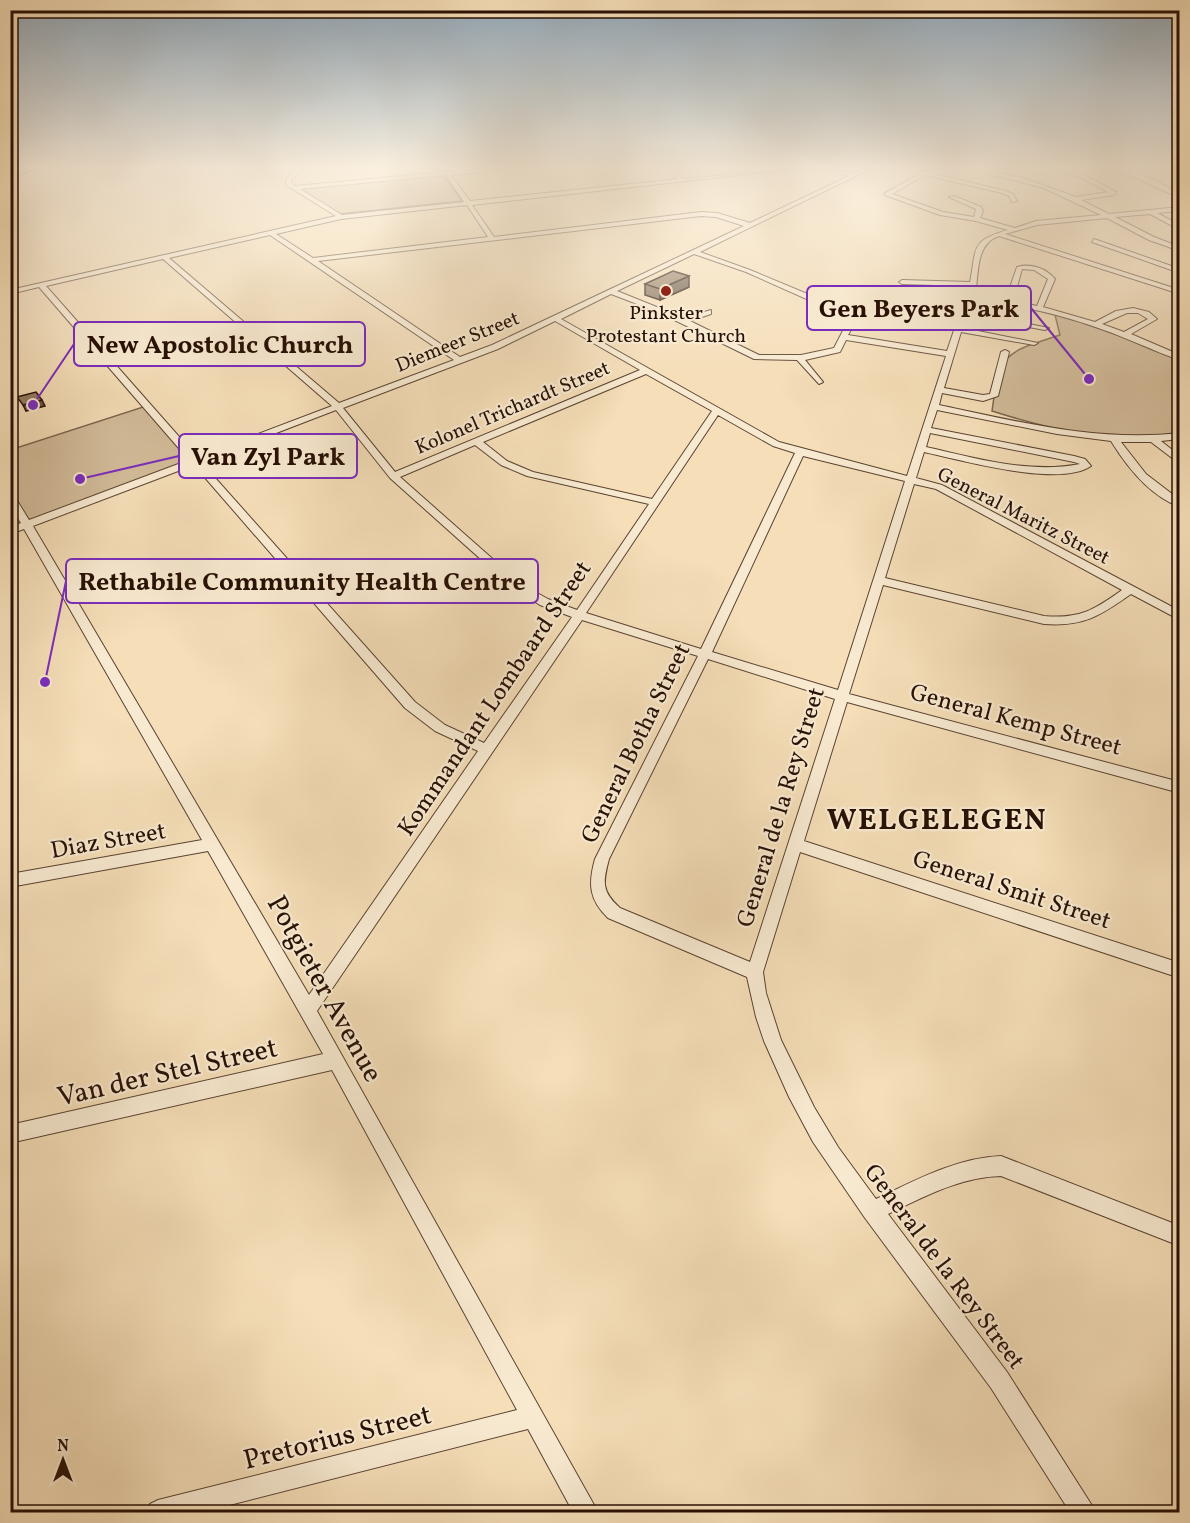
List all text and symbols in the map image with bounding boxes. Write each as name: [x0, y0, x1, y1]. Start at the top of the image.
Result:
marker: Pinkster Protestant Church: [659, 284, 673, 298]
callout: Gen Beyers Park: [807, 286, 1031, 330]
text: Gen Beyers Park: [819, 292, 1020, 328]
place label: Pinkster Protestant Church: [586, 300, 746, 351]
street label: Diemeer Street: [392, 305, 524, 380]
callout: New Apostolic Church: [74, 322, 365, 366]
text: New Apostolic Church: [86, 328, 354, 364]
street label: Kolonel Trichardt Street: [411, 355, 615, 463]
callout: Van Zyl Park: [179, 434, 357, 478]
text: Van Zyl Park: [191, 440, 345, 476]
street label: General Maritz Street: [932, 461, 1114, 572]
street label: Kommandant Lombaard Street: [391, 555, 601, 844]
callout: Rethabile Community Health Centre: [66, 559, 538, 603]
text: Rethabile Community Health Centre: [78, 565, 526, 601]
street label: General Botha Street: [574, 638, 700, 850]
street label: General Kemp Street: [906, 676, 1125, 766]
street label: General de la Rey Street: [729, 683, 835, 932]
district label: WELGELEGEN: [827, 800, 1047, 842]
street label: Diaz Street: [48, 815, 169, 869]
street label: General Smit Street: [908, 843, 1115, 939]
street label: Potgieter Avenue: [256, 889, 391, 1090]
street label: Van der Stel Street: [54, 1029, 282, 1118]
street label: General de la Rey Street: [855, 1157, 1032, 1377]
street label: Pretorius Street: [239, 1396, 436, 1481]
north arrow: [33, 1430, 93, 1490]
text: N: [57, 1436, 69, 1458]

